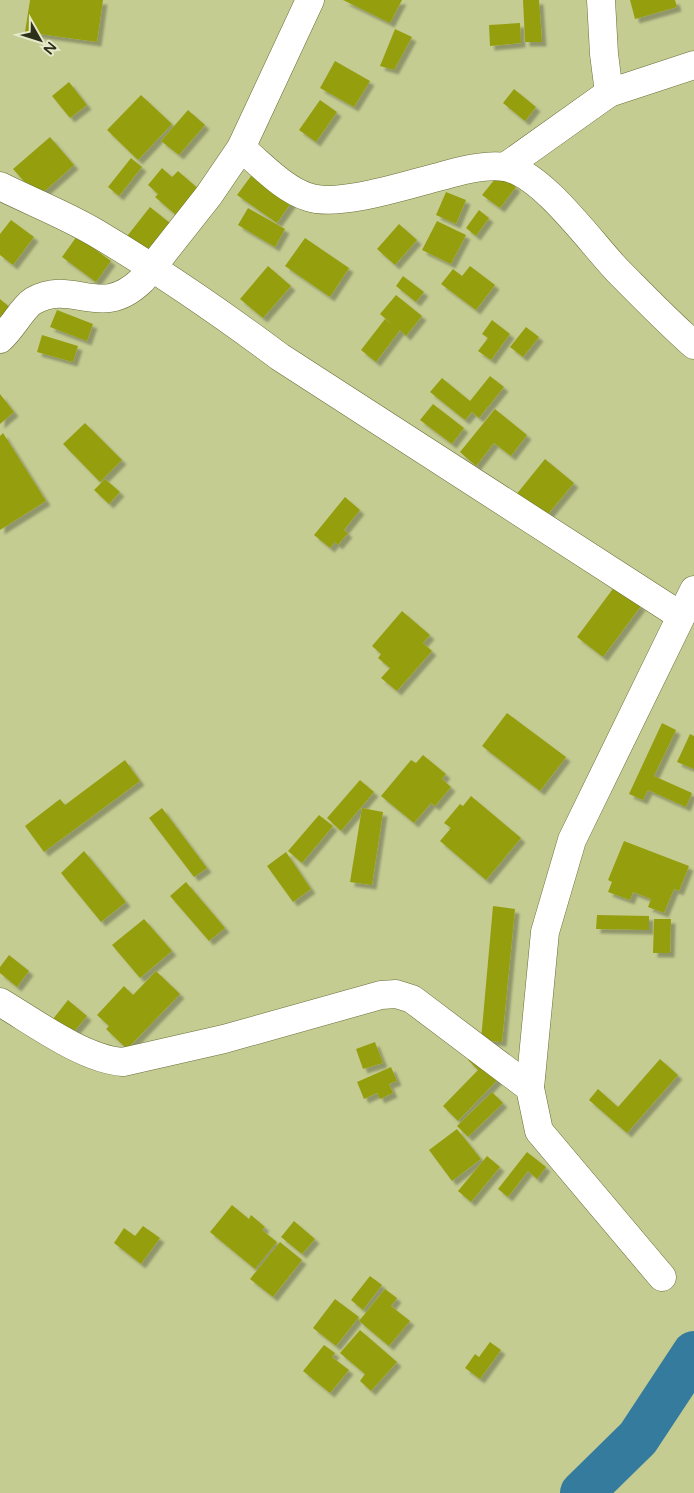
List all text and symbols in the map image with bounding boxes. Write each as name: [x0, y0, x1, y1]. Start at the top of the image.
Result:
north arrow: [15, 15, 65, 65]
text: N: [40, 38, 60, 58]

